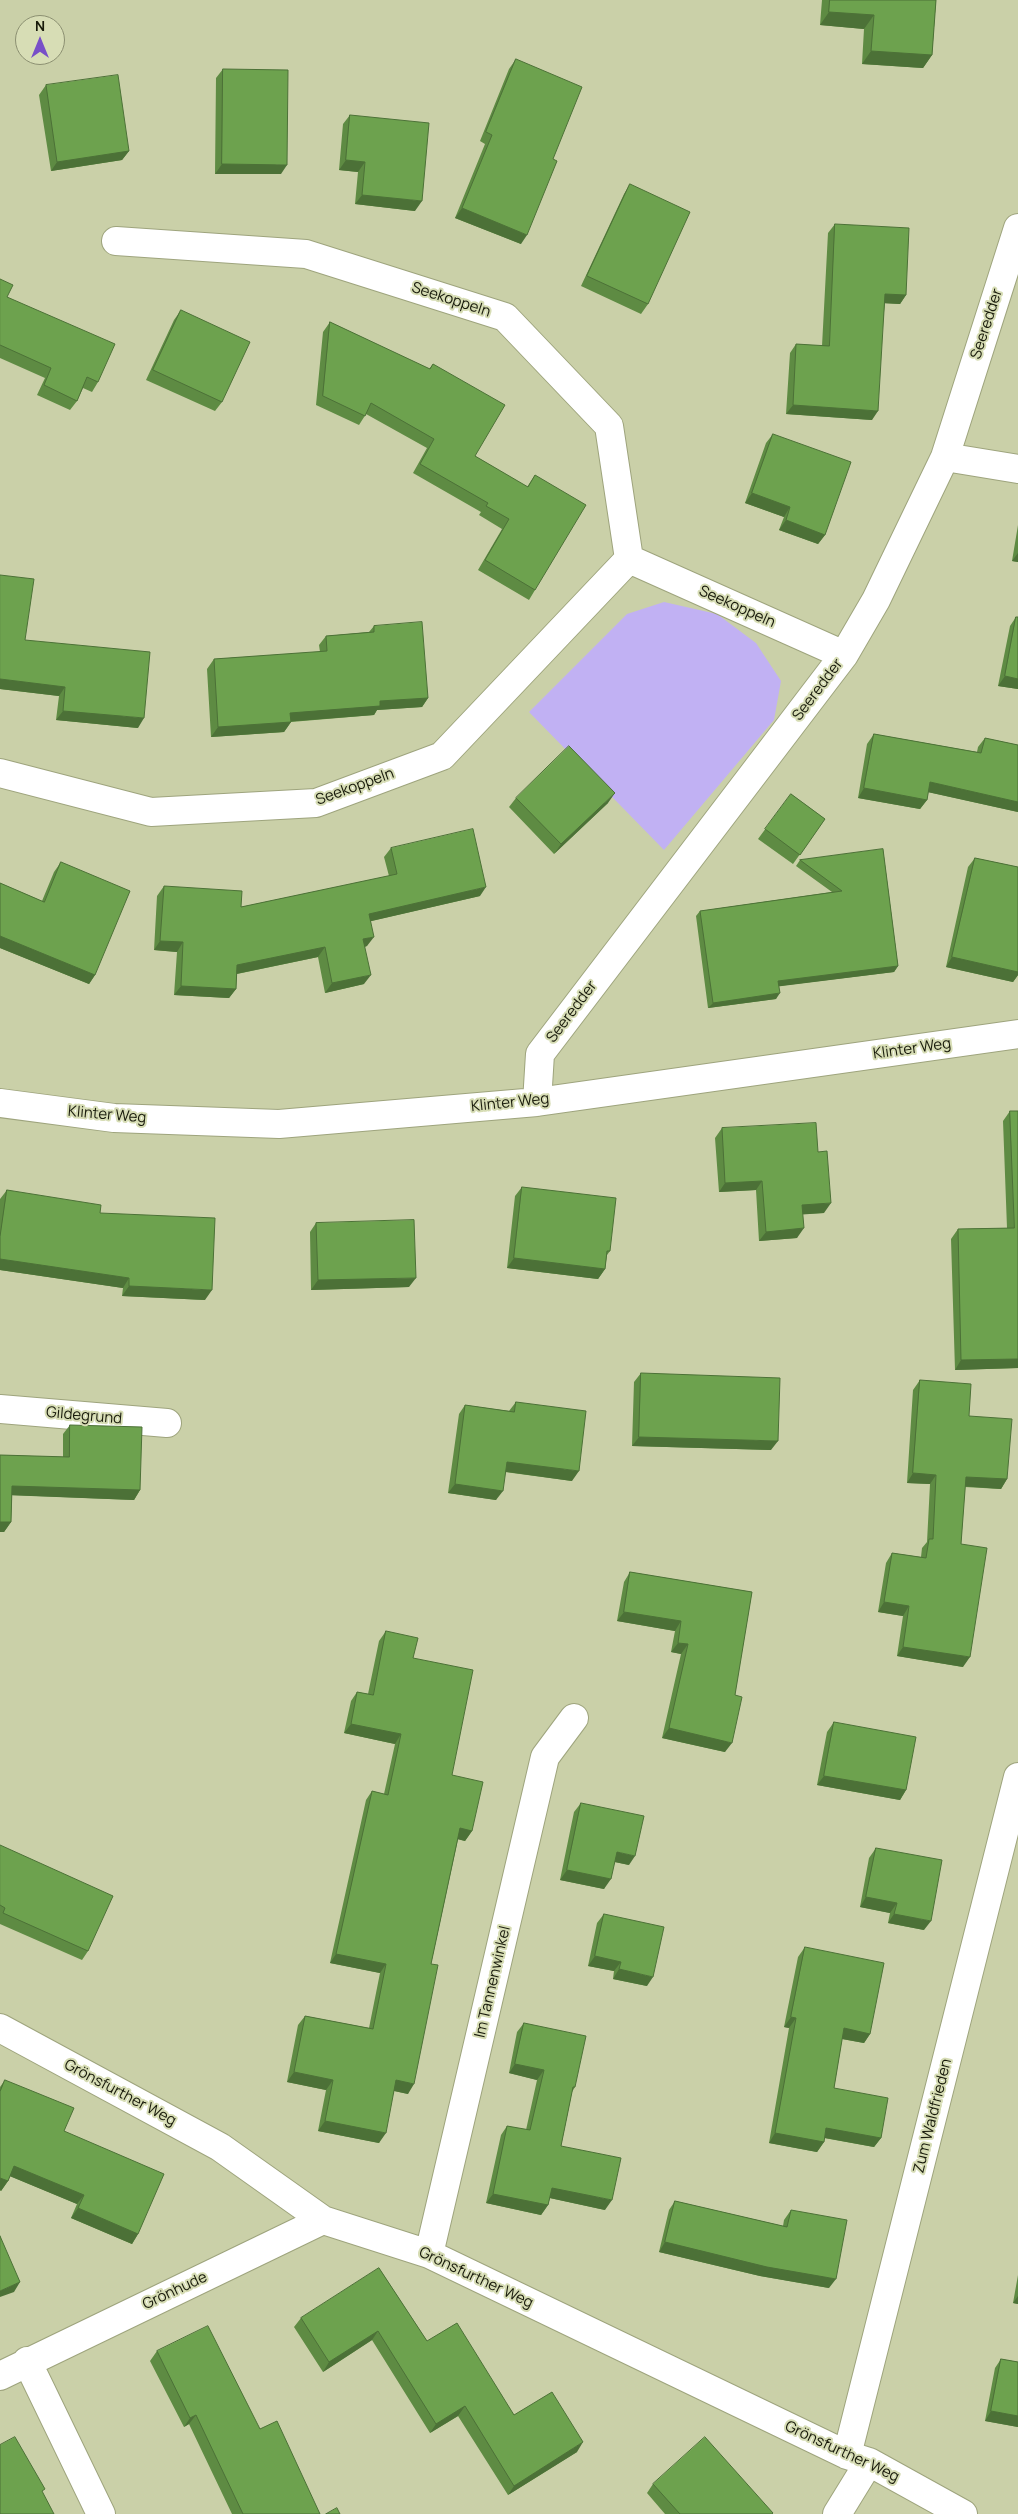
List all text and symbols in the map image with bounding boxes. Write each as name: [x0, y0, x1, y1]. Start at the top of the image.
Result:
north arrow: [15, 15, 65, 65]
text: N: [35, 16, 45, 35]
street label: Seekoppeln: [409, 279, 493, 321]
street label: Seeredder: [967, 287, 1007, 361]
street label: Seekoppeln: [696, 582, 778, 632]
street label: Seeredder: [789, 656, 847, 724]
street label: Seekoppeln: [313, 765, 397, 809]
street label: Seeredder: [543, 978, 601, 1046]
street label: Klinter Weg: [872, 1035, 952, 1063]
street label: Klinter Weg: [470, 1090, 550, 1116]
street label: Klinter Weg: [67, 1103, 147, 1127]
street label: Gildegrund: [45, 1404, 123, 1428]
street label: Im Tannenwinkel: [471, 1924, 515, 2040]
street label: Grönsfurther Weg: [61, 2056, 179, 2130]
street label: Zum Waldfrieden: [910, 2057, 956, 2175]
street label: Grönsfurther Weg: [416, 2244, 536, 2312]
street label: Grönhude: [140, 2268, 210, 2314]
street label: Grönsfurther Weg: [782, 2418, 902, 2486]

